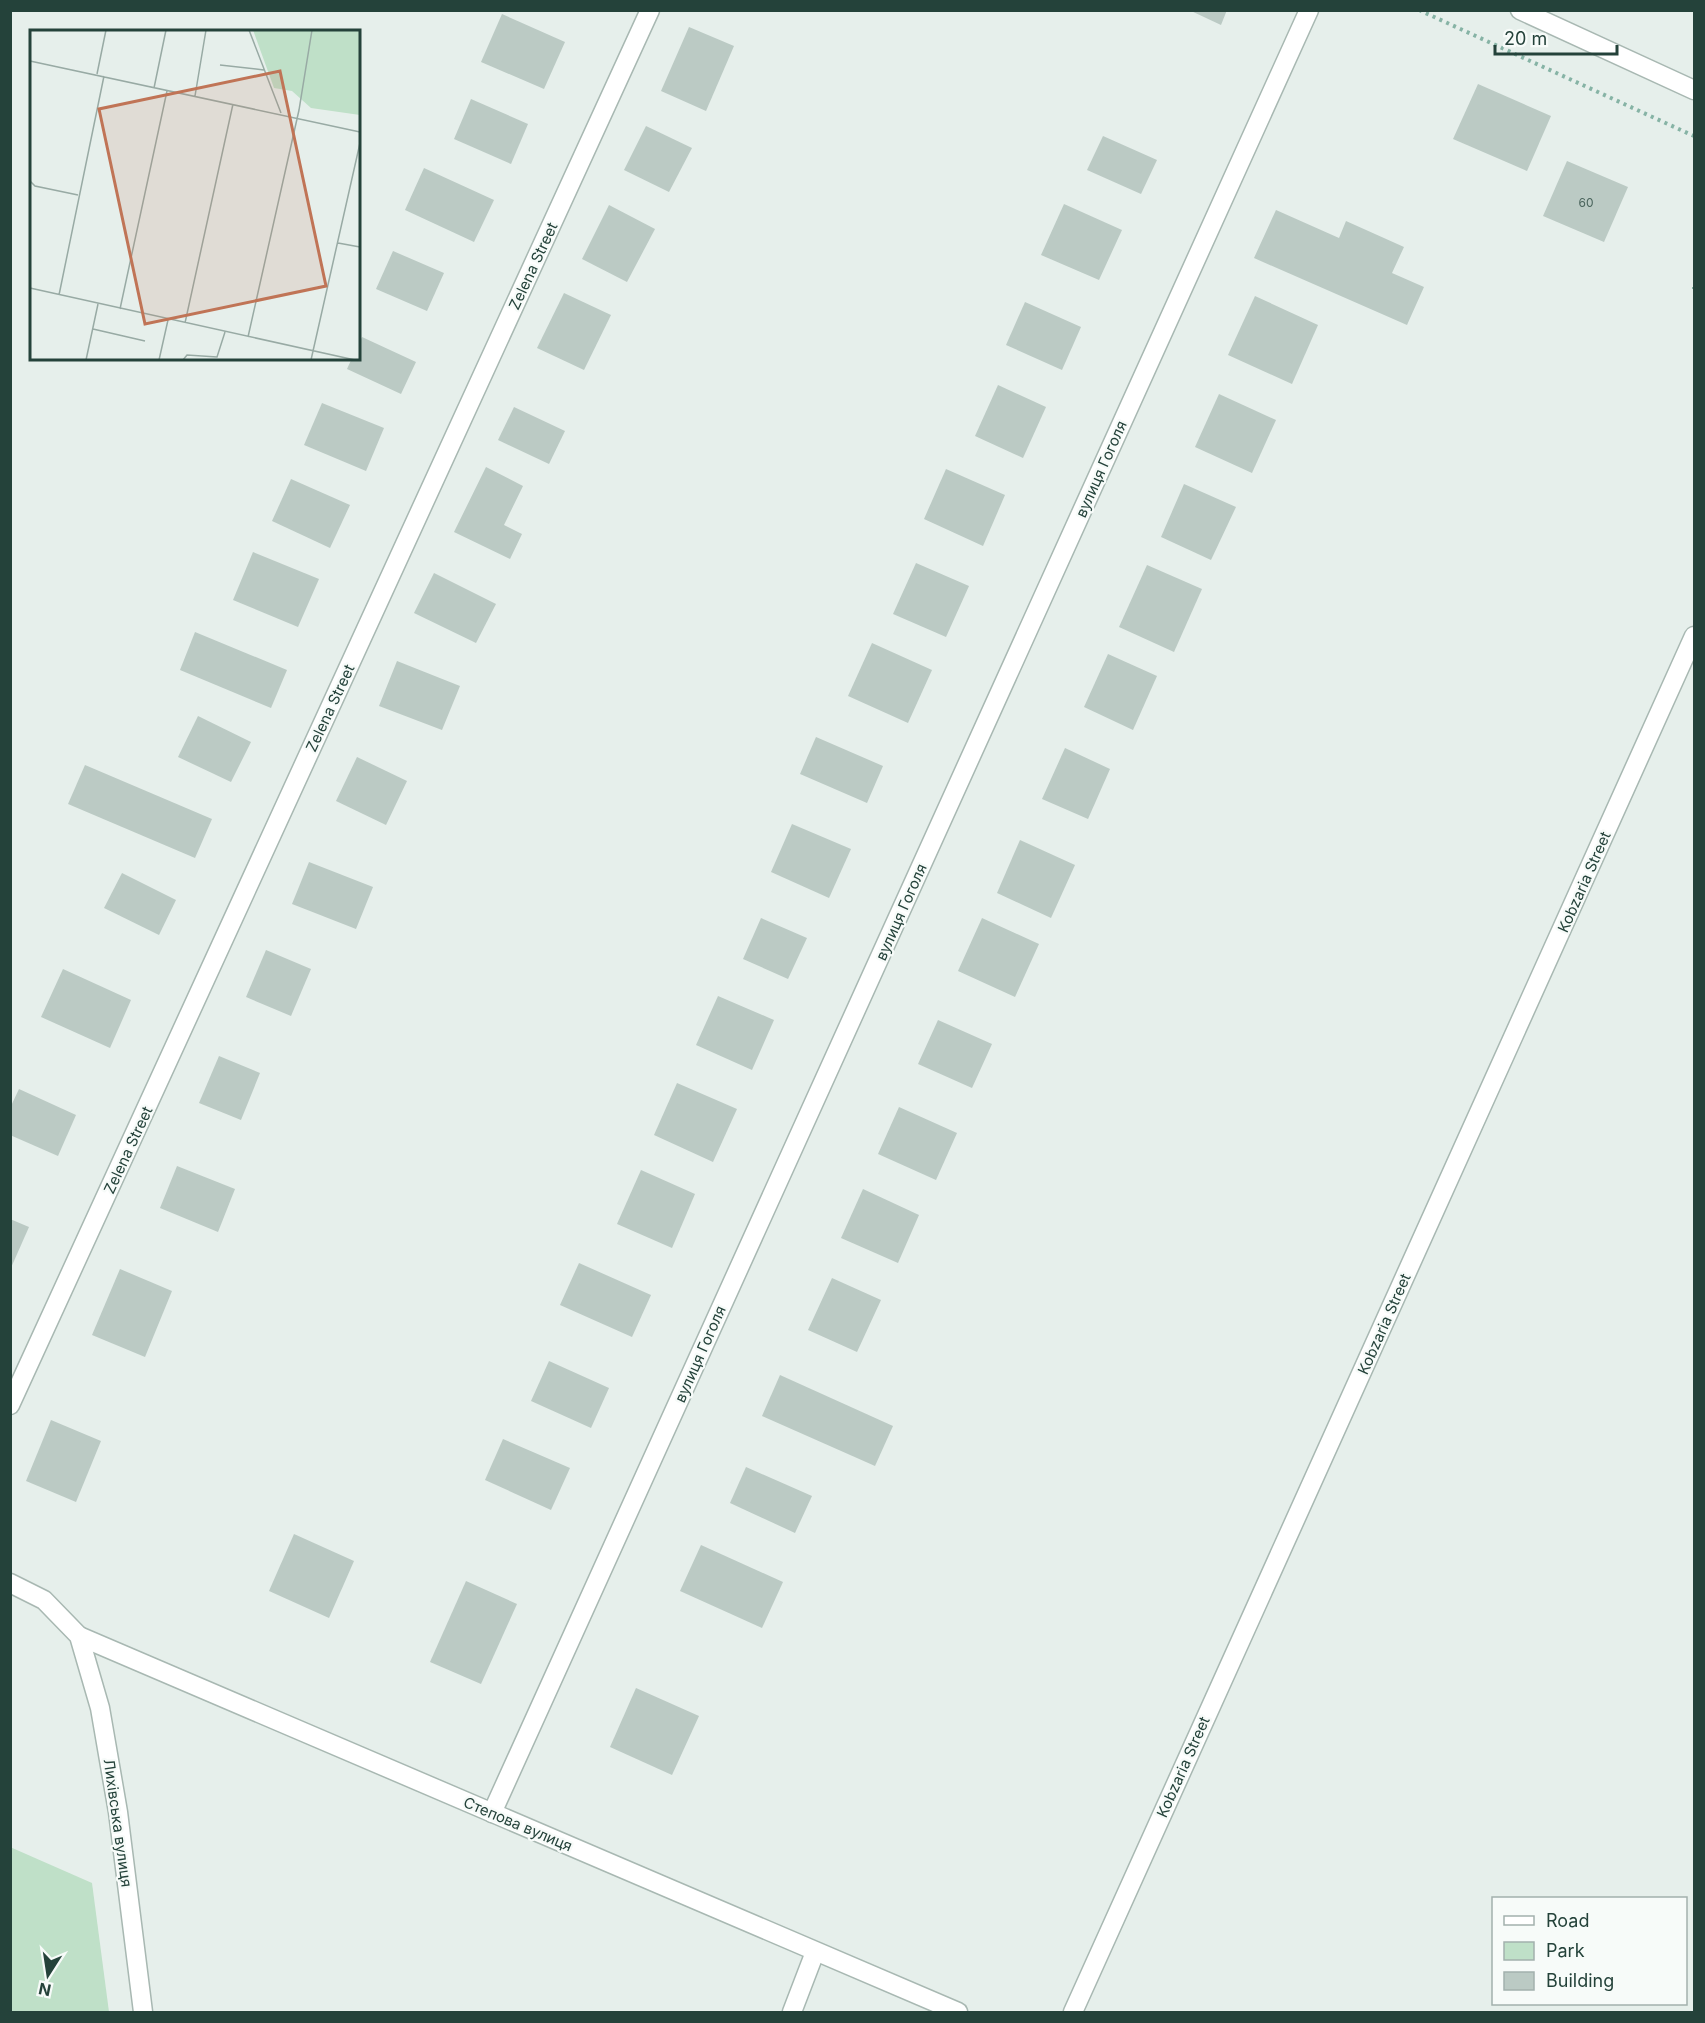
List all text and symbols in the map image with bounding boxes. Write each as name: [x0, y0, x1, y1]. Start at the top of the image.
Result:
scale bar: [1495, 18, 1616, 56]
text: 20 m: [1504, 28, 1547, 49]
inset map: [30, 30, 360, 360]
house number: 60: [1578, 195, 1594, 210]
street label: Zelena Street: [504, 219, 562, 313]
street label: вулиця Гоголя: [1071, 418, 1131, 520]
street label: Zelena Street: [301, 661, 359, 755]
street label: Kobzaria Street: [1553, 828, 1615, 935]
street label: вулиця Гоголя: [871, 861, 931, 963]
street label: Zelena Street: [99, 1103, 157, 1197]
street label: Kobzaria Street: [1353, 1270, 1415, 1377]
street label: вулиця Гоголя: [670, 1303, 730, 1405]
street label: Kobzaria Street: [1152, 1713, 1214, 1820]
street label: Лихівська вулиця: [100, 1758, 136, 1888]
street label: Степова вулиця: [461, 1793, 575, 1855]
legend: [1492, 1897, 1687, 2005]
text: Road: [1546, 1910, 1589, 1931]
text: Park: [1546, 1940, 1585, 1961]
north arrow: [18, 1945, 78, 2005]
text: Building: [1546, 1970, 1614, 1991]
text: N: [37, 1979, 53, 2001]

